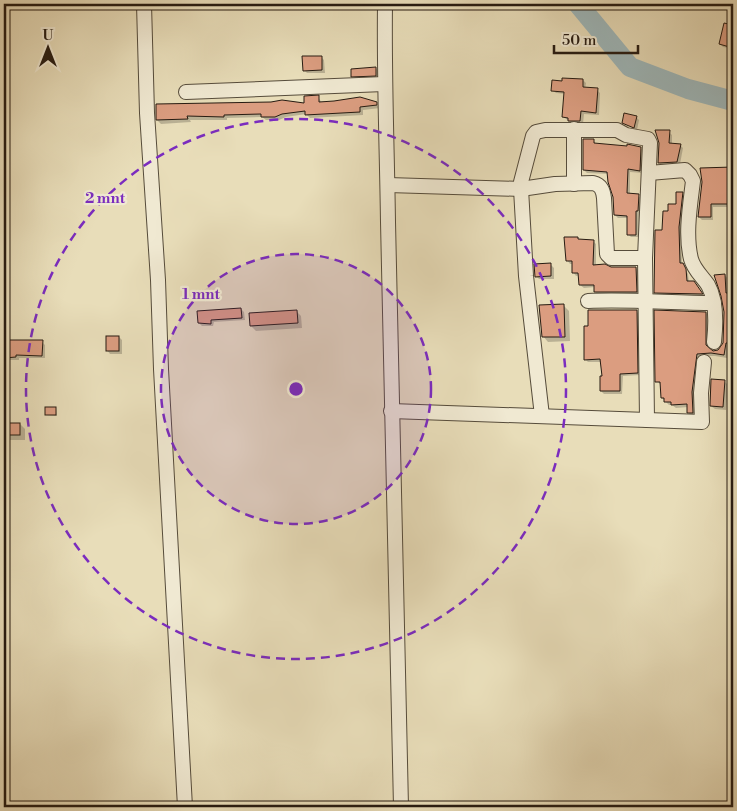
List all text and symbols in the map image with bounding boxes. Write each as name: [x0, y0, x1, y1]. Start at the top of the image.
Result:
north arrow: [22, 22, 72, 72]
scale bar: [554, 22, 638, 54]
text: U: [43, 27, 54, 45]
text: 50 m: [562, 31, 596, 50]
text: 2 mnt: [85, 189, 126, 208]
text: 1 mnt: [182, 285, 221, 304]
centre of rings: [287, 380, 305, 398]

